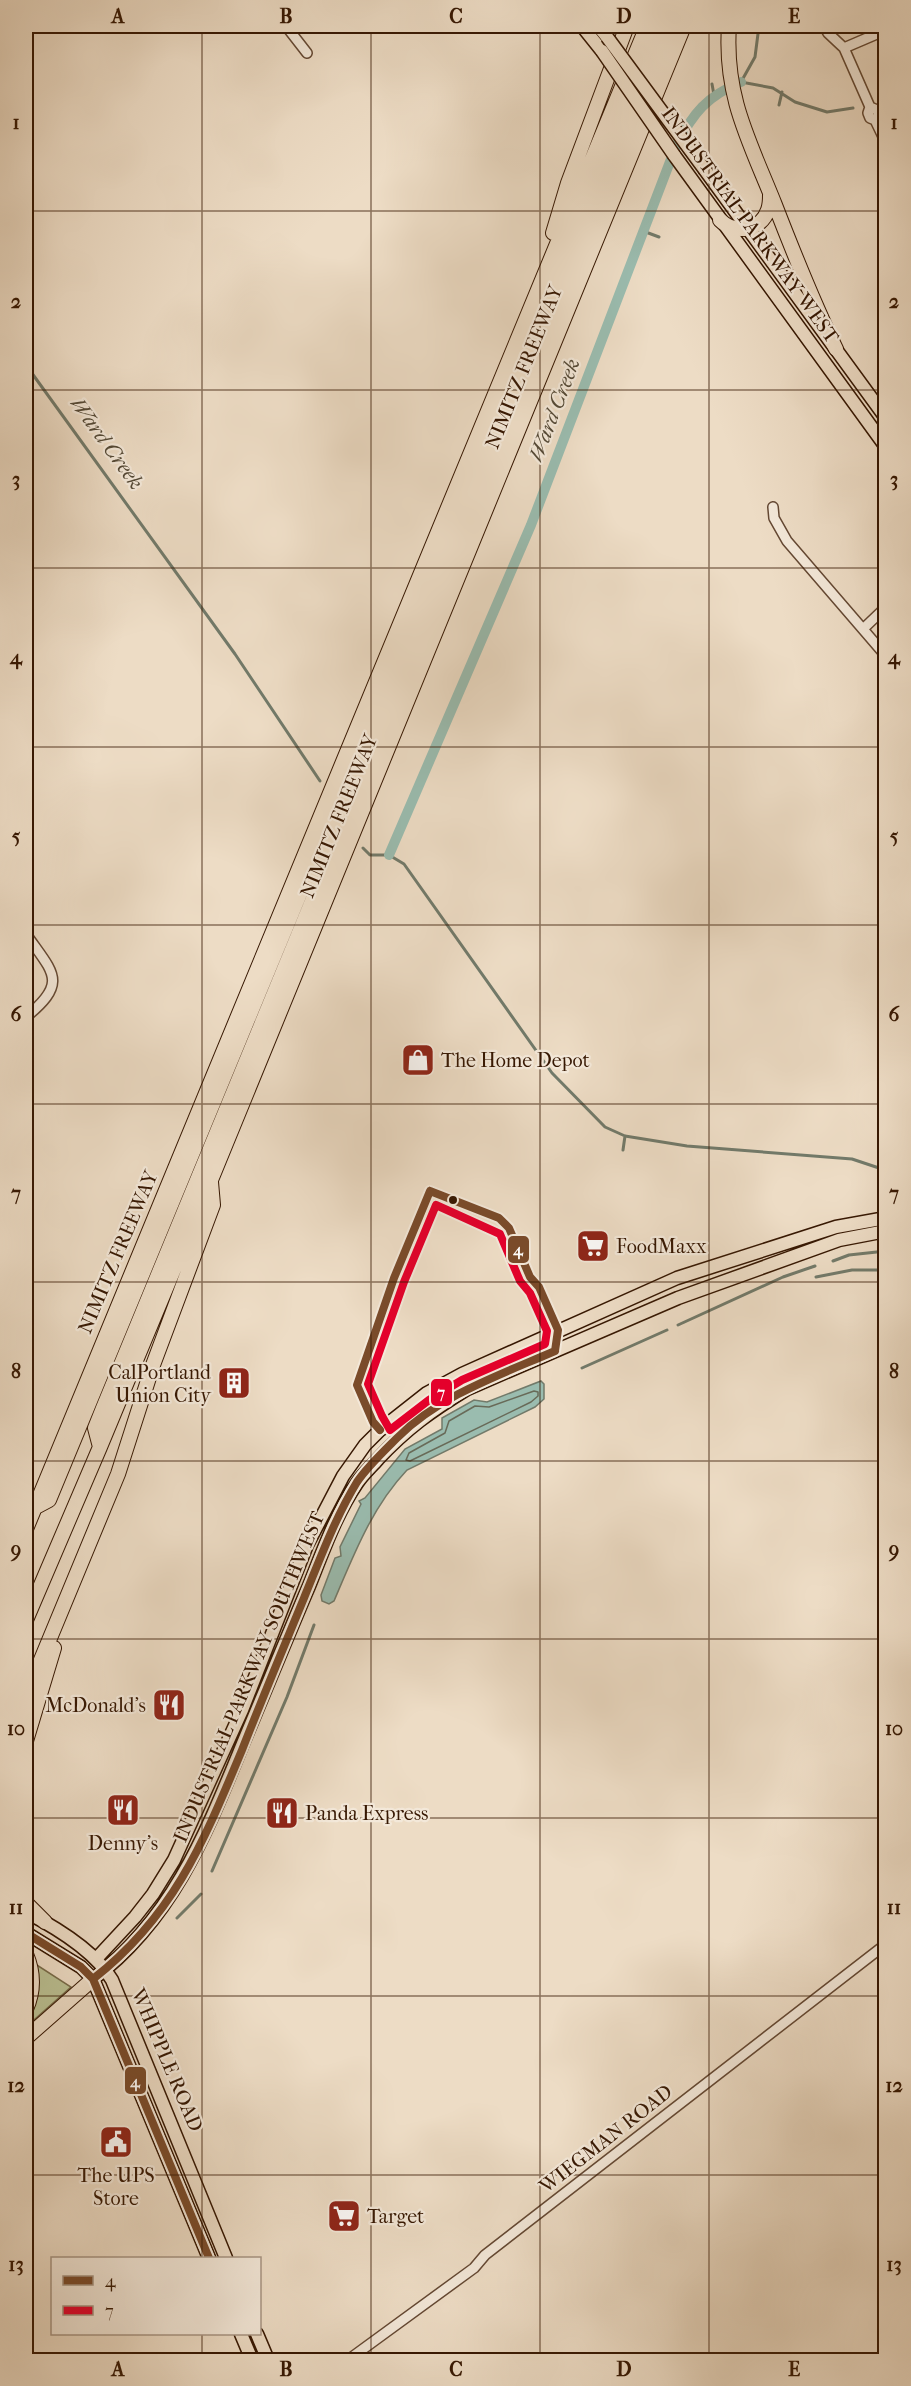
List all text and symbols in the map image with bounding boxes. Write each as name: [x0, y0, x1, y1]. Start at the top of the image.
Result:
text: A: [110, 5, 126, 28]
text: B: [279, 5, 293, 28]
text: C: [449, 5, 463, 28]
text: D: [616, 5, 632, 28]
text: E: [788, 5, 800, 28]
street label: INDUSTRIAL PARKWAY WEST: [657, 102, 844, 348]
text: 1: [12, 111, 20, 134]
text: 1: [890, 111, 898, 134]
street label: NIMITZ FREEWAY: [481, 280, 568, 452]
text: 2: [11, 290, 21, 313]
text: 2: [889, 290, 899, 313]
water label: Ward Creek: [523, 355, 585, 465]
water label: Ward Creek: [66, 392, 148, 494]
text: 3: [12, 468, 20, 491]
text: 3: [890, 468, 898, 491]
text: 4: [9, 646, 23, 670]
text: 4: [887, 646, 901, 670]
street label: NIMITZ FREEWAY: [296, 729, 383, 901]
text: 5: [12, 825, 21, 848]
text: 5: [890, 825, 899, 848]
text: 6: [11, 1003, 23, 1026]
text: 6: [889, 1003, 901, 1026]
shop icon: The Home Depot: [400, 1042, 436, 1078]
place label: The Home Depot: [441, 1049, 590, 1072]
street label: NIMITZ FREEWAY: [73, 1166, 163, 1337]
text: 7: [10, 1182, 21, 1205]
text: 7: [888, 1182, 899, 1205]
unlabelled marker: [447, 1194, 459, 1206]
supermarket icon: FoodMaxx: [575, 1228, 611, 1264]
line badge: 4: [507, 1235, 530, 1264]
place label: FoodMaxx: [616, 1235, 707, 1258]
text: 4: [512, 1240, 524, 1260]
text: 8: [11, 1360, 21, 1383]
text: 8: [889, 1360, 899, 1383]
place label: CalPortland Union City: [108, 1361, 212, 1407]
building icon: CalPortland Union City: [216, 1365, 252, 1401]
line badge: 7: [430, 1378, 453, 1407]
text: 7: [436, 1383, 445, 1402]
street label: INDUSTRIAL PARKWAY SOUTHWEST: [169, 1508, 329, 1846]
text: 9: [10, 1539, 21, 1562]
text: 9: [888, 1539, 899, 1562]
restaurant icon: McDonald's: [151, 1687, 187, 1723]
place label: McDonald's: [45, 1694, 146, 1717]
text: 10: [7, 1717, 25, 1740]
text: 10: [885, 1717, 903, 1740]
restaurant icon: Denny's: [105, 1792, 141, 1828]
restaurant icon: Panda Express: [264, 1795, 300, 1831]
place label: Panda Express: [305, 1802, 429, 1825]
place label: Denny's: [88, 1832, 158, 1855]
text: 11: [9, 1896, 23, 1919]
text: 11: [887, 1896, 901, 1919]
street label: WHIPPLE ROAD: [126, 1984, 208, 2135]
line badge: 4: [124, 2066, 147, 2095]
text: 4: [129, 2072, 141, 2092]
text: 12: [7, 2074, 25, 2097]
text: 12: [885, 2074, 903, 2097]
street label: WIEGMAN ROAD: [534, 2080, 677, 2199]
public building icon: The UPS Store: [98, 2124, 134, 2160]
place label: The UPS Store: [77, 2164, 155, 2210]
supermarket icon: Target: [326, 2198, 362, 2234]
place label: Target: [367, 2205, 424, 2228]
text: 13: [8, 2253, 24, 2276]
text: 13: [886, 2253, 902, 2276]
legend: [51, 2257, 261, 2335]
text: 4: [105, 2271, 116, 2292]
text: 7: [105, 2301, 114, 2322]
text: A: [110, 2358, 126, 2381]
text: B: [279, 2358, 293, 2381]
text: C: [449, 2358, 463, 2381]
text: D: [616, 2358, 632, 2381]
text: E: [788, 2358, 800, 2381]

